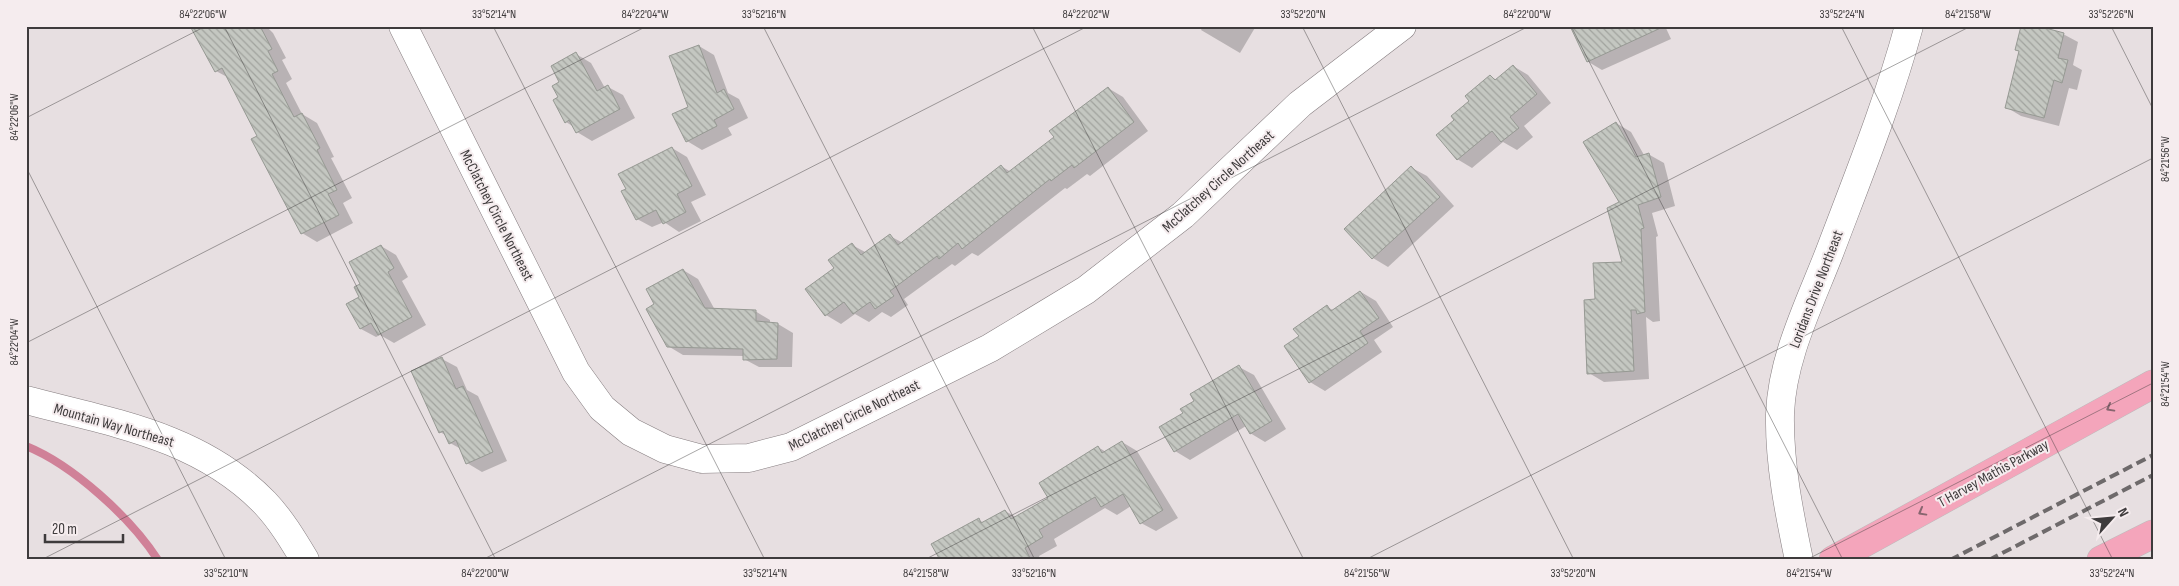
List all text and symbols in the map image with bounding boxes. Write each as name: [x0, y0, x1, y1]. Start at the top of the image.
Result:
text: 84°22'06"W: [179, 7, 227, 22]
text: 33°52'14"N: [472, 7, 516, 22]
text: 84°22'04"W: [621, 7, 669, 22]
text: 33°52'16"N: [742, 7, 786, 22]
text: 84°22'02"W: [1062, 7, 1110, 22]
text: 33°52'20"N: [1280, 7, 1326, 22]
text: 84°22'00"W: [1503, 7, 1551, 22]
text: 33°52'24"N: [1820, 7, 1864, 22]
text: 84°21'58"W: [1945, 7, 1991, 22]
text: 33°52'26"N: [2088, 7, 2134, 22]
text: 84°22'06"W: [7, 93, 22, 141]
street label: McClatchey Circle Northeast: [1158, 126, 1279, 237]
text: 84°21'56"W: [2158, 136, 2173, 182]
street label: McClatchey Circle Northeast: [455, 147, 538, 284]
street label: Loridans Drive Northeast: [1785, 227, 1848, 351]
text: 84°22'04"W: [7, 318, 22, 366]
text: 84°21'54"W: [2158, 361, 2173, 407]
street label: McClatchey Circle Northeast: [785, 375, 924, 456]
street label: Mountain Way Northeast: [52, 399, 177, 452]
one-way arrow: [2106, 402, 2115, 412]
street label: T Harvey Mathis Parkway: [1934, 435, 2052, 512]
north arrow: [2086, 494, 2136, 544]
text: N: [2114, 505, 2132, 520]
one-way arrow: [1918, 506, 1927, 516]
scale bar: [45, 511, 122, 543]
text: 20 m: [52, 520, 77, 539]
text: 33°52'10"N: [204, 566, 248, 581]
text: 84°22'00"W: [461, 566, 509, 581]
text: 33°52'14"N: [743, 566, 787, 581]
text: 84°21'58"W: [903, 566, 949, 581]
text: 33°52'16"N: [1012, 566, 1056, 581]
text: 84°21'56"W: [1344, 566, 1390, 581]
text: 33°52'20"N: [1550, 566, 1596, 581]
text: 84°21'54"W: [1786, 566, 1832, 581]
text: 33°52'24"N: [2090, 566, 2134, 581]

